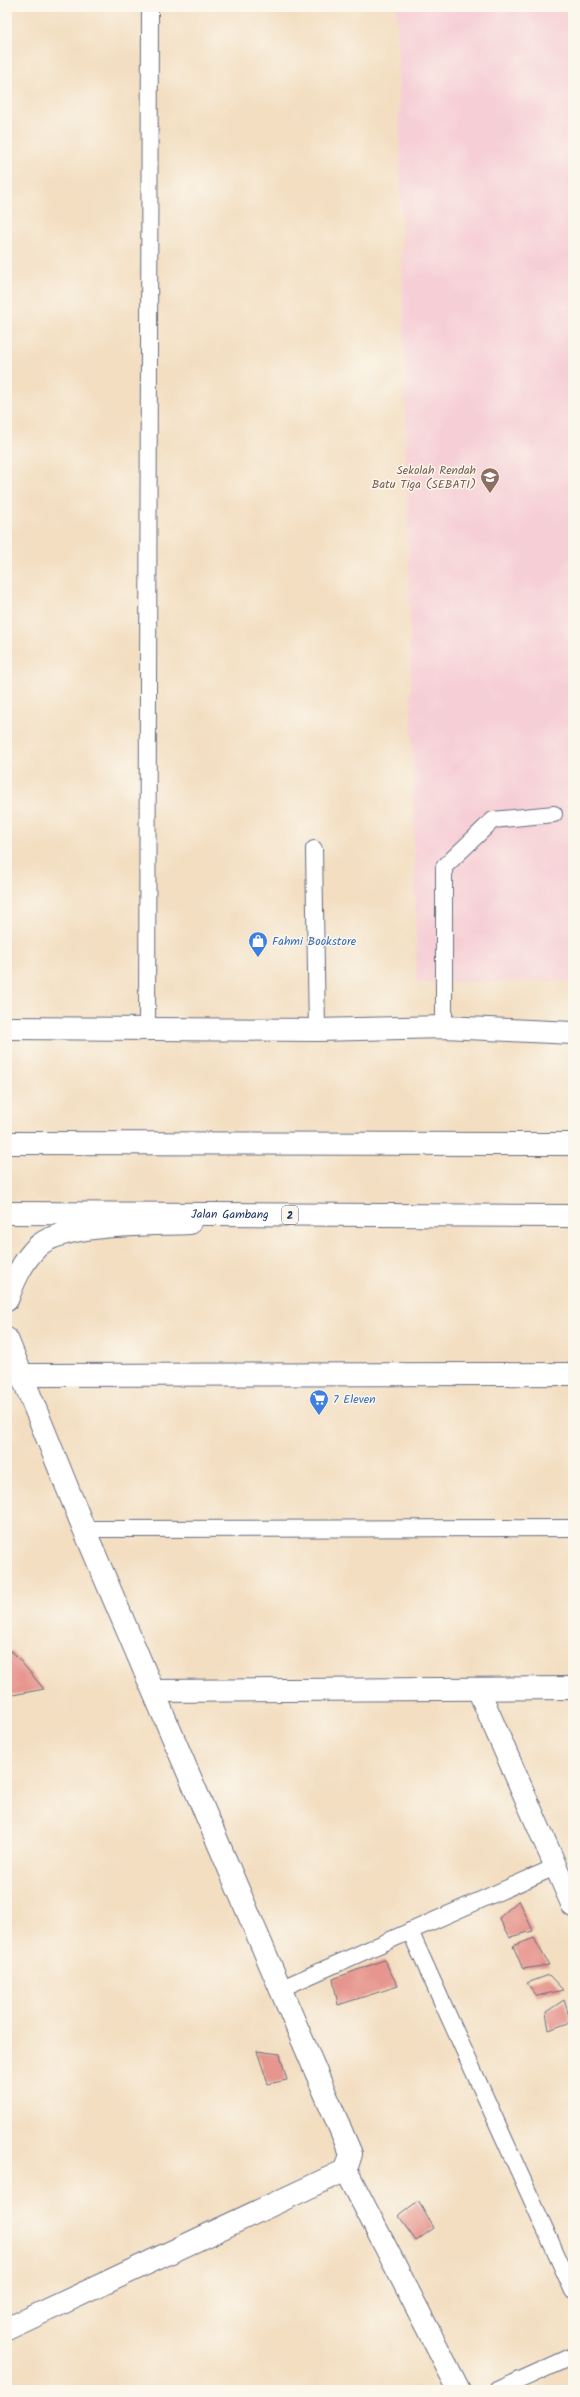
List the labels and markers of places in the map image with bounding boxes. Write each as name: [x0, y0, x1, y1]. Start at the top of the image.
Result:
place label: Sekolah Rendah Batu Tiga (SEBATI): [372, 461, 476, 494]
school or university icon: Sekolah Rendah Batu Tiga (SEBATI): [479, 466, 501, 494]
shop icon: Fahmi Bookstore: [247, 930, 269, 958]
place label: Fahmi Bookstore: [272, 932, 357, 951]
supermarket icon: 7 Eleven: [308, 1388, 330, 1416]
place label: 7 Eleven: [333, 1390, 376, 1409]

